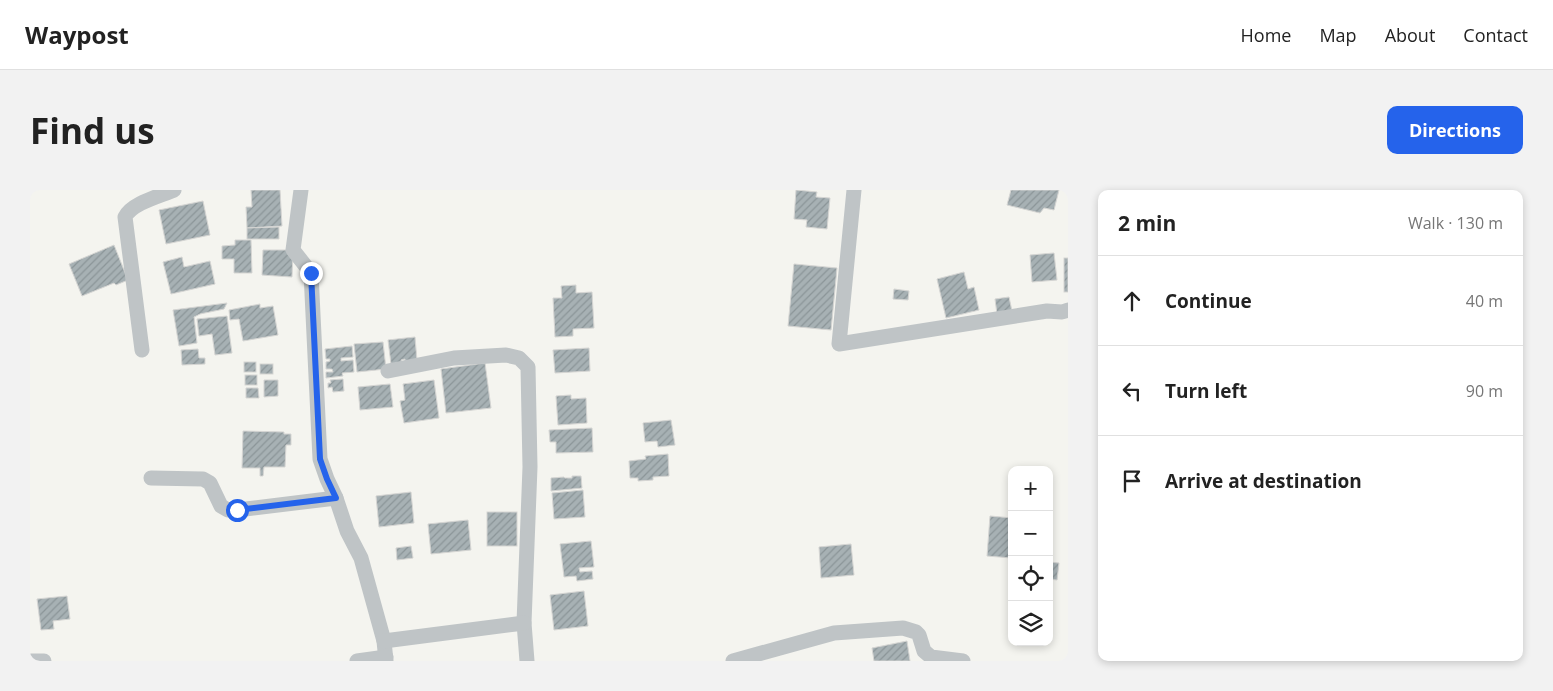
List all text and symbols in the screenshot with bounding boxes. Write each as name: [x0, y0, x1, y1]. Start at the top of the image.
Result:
text: Waypost: [25, 18, 129, 51]
text: Home: [1241, 23, 1291, 47]
text: Map: [1319, 23, 1357, 47]
text: About: [1385, 23, 1435, 47]
text: Contact: [1463, 23, 1528, 47]
button: Directions: [1387, 106, 1523, 154]
text: Find us: [30, 107, 155, 154]
text: 2 min: [1118, 209, 1176, 237]
text: Walk · 130 m: [1408, 212, 1503, 234]
route end: [300, 262, 323, 285]
icon: ahead: [1118, 287, 1146, 315]
text: Continue: [1165, 288, 1252, 314]
text: 40 m: [1466, 290, 1503, 312]
icon: left: [1118, 377, 1146, 405]
text: Turn left: [1165, 378, 1247, 404]
text: 90 m: [1466, 380, 1503, 402]
map controls: [1008, 466, 1053, 646]
button: +: [1008, 466, 1053, 511]
icon: arrive: [1118, 467, 1146, 495]
text: Arrive at destination: [1165, 468, 1362, 494]
route start: [226, 499, 249, 522]
button: −: [1008, 511, 1053, 556]
button: locate: [1008, 556, 1053, 601]
button: layers: [1008, 601, 1053, 646]

